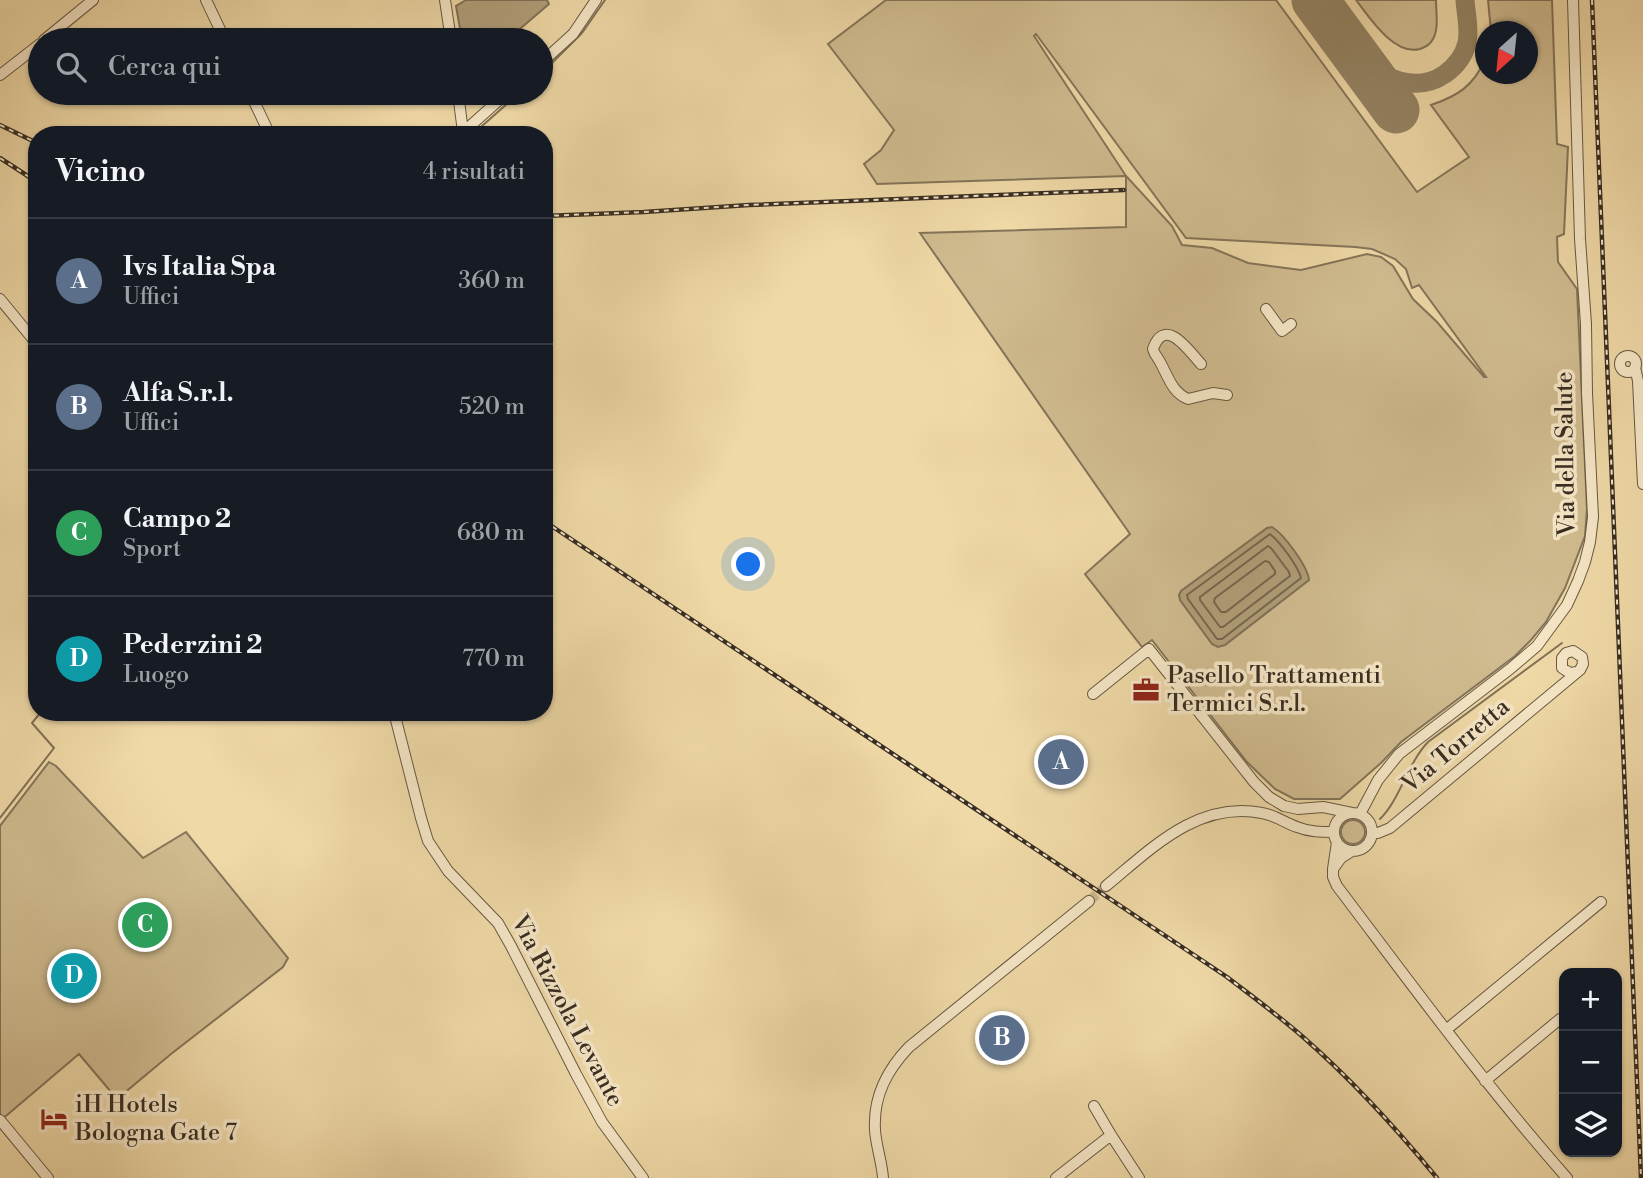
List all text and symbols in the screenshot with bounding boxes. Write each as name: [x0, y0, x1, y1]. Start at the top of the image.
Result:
north arrow: [1475, 21, 1538, 84]
search box: [28, 28, 553, 105]
icon: search: [52, 48, 90, 86]
text: Cerca qui: [108, 51, 221, 83]
text: Vicino: [56, 153, 146, 191]
text: 4 risultati: [423, 158, 525, 186]
text: Ivs Italia Spa: [123, 251, 276, 283]
text: A: [71, 267, 87, 295]
text: 360 m: [458, 267, 525, 295]
text: Uffici: [123, 283, 179, 311]
street label: Via della Salute: [1550, 371, 1582, 538]
text: Alfa S.r.l.: [123, 377, 234, 409]
text: B: [70, 393, 88, 421]
text: 520 m: [459, 393, 525, 421]
text: Uffici: [123, 409, 179, 437]
text: Campo 2: [123, 503, 231, 535]
text: C: [71, 519, 87, 547]
text: 680 m: [457, 519, 525, 547]
text: Sport: [123, 535, 181, 563]
your location: [731, 547, 765, 581]
text: Pederzini 2: [123, 629, 262, 661]
text: D: [70, 645, 88, 673]
text: 770 m: [462, 645, 525, 673]
text: Luogo: [123, 661, 189, 689]
place label: Pasello Trattamenti Termici S.r.l.: [1167, 661, 1381, 719]
office icon: Pasello Trattamenti Termici S.r.l.: [1131, 675, 1161, 705]
street label: Via Torretta: [1395, 692, 1517, 800]
pin: A: [1038, 736, 1084, 788]
pin: C: [122, 899, 168, 951]
street label: Via Rizzola Levante: [503, 909, 630, 1112]
pin: D: [51, 950, 97, 1002]
map controls: [1559, 968, 1622, 1157]
button: +: [1559, 968, 1622, 1031]
pin: B: [979, 1012, 1025, 1064]
button: −: [1559, 1031, 1622, 1094]
place label: iH Hotels Bologna Gate 7: [74, 1090, 237, 1148]
button: layers: [1559, 1094, 1622, 1157]
hotel icon: iH Hotels Bologna Gate 7: [39, 1104, 69, 1134]

